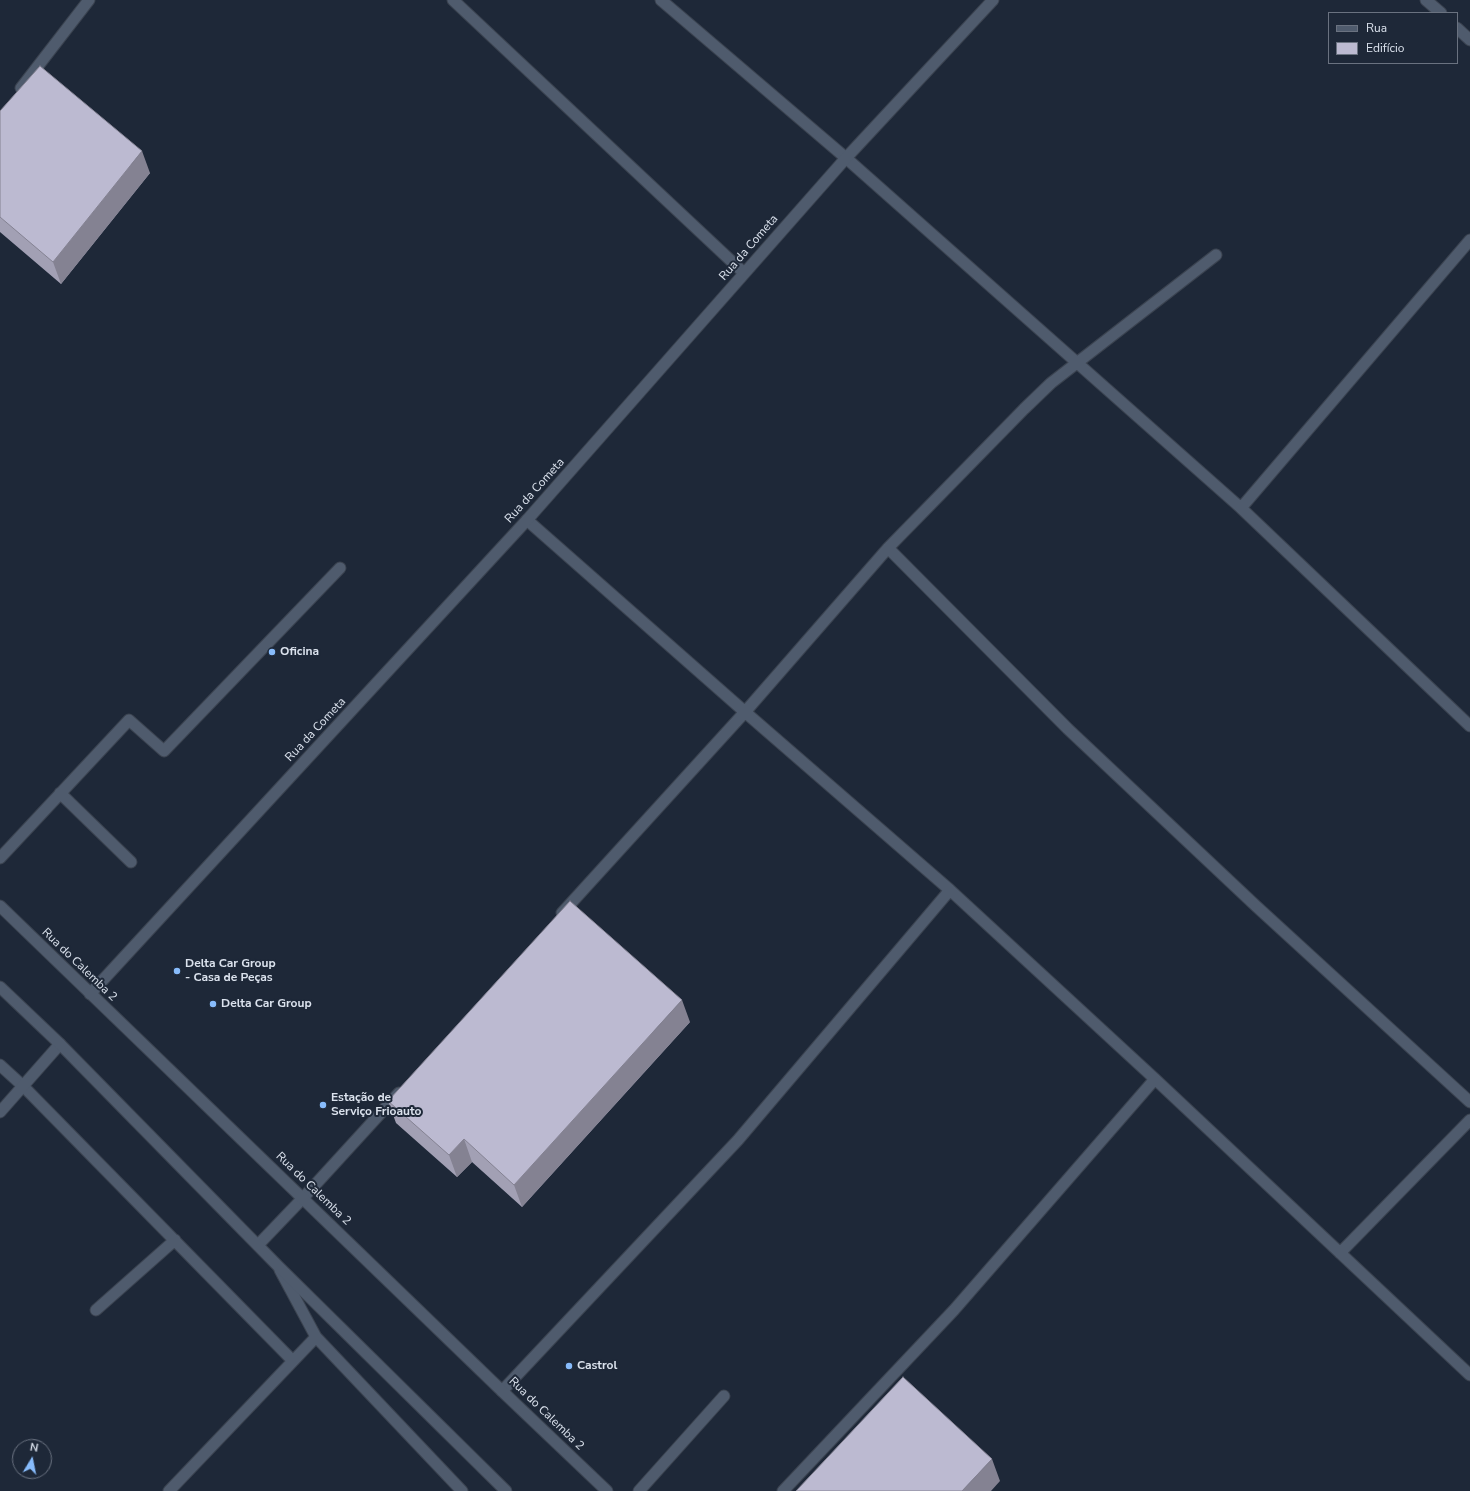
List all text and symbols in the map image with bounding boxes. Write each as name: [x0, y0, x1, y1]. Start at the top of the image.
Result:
legend: [1328, 12, 1458, 64]
text: Rua: [1366, 20, 1387, 36]
text: Edifício: [1366, 40, 1405, 56]
street label: Rua da Cometa: [717, 212, 781, 284]
street label: Rua da Cometa: [502, 456, 568, 526]
place label: Oficina: [280, 645, 319, 659]
marker: Oficina: [267, 647, 277, 657]
street label: Rua da Cometa: [283, 695, 349, 765]
street label: Rua do Calemba 2: [38, 925, 120, 1005]
place label: Delta Car Group - Casa de Peças: [185, 957, 276, 985]
marker: Delta Car Group - Casa de Peças: [172, 966, 182, 976]
place label: Delta Car Group: [221, 997, 312, 1011]
marker: Delta Car Group: [208, 999, 218, 1009]
place label: Estação de Serviço Frioauto: [331, 1091, 421, 1119]
marker: Estação de Serviço Frioauto: [318, 1100, 328, 1110]
street label: Rua do Calemba 2: [272, 1149, 354, 1229]
place label: Castrol: [577, 1359, 617, 1373]
marker: Castrol: [564, 1361, 574, 1371]
street label: Rua do Calemba 2: [505, 1374, 587, 1454]
north arrow: [12, 1439, 52, 1479]
text: N: [29, 1440, 39, 1456]

